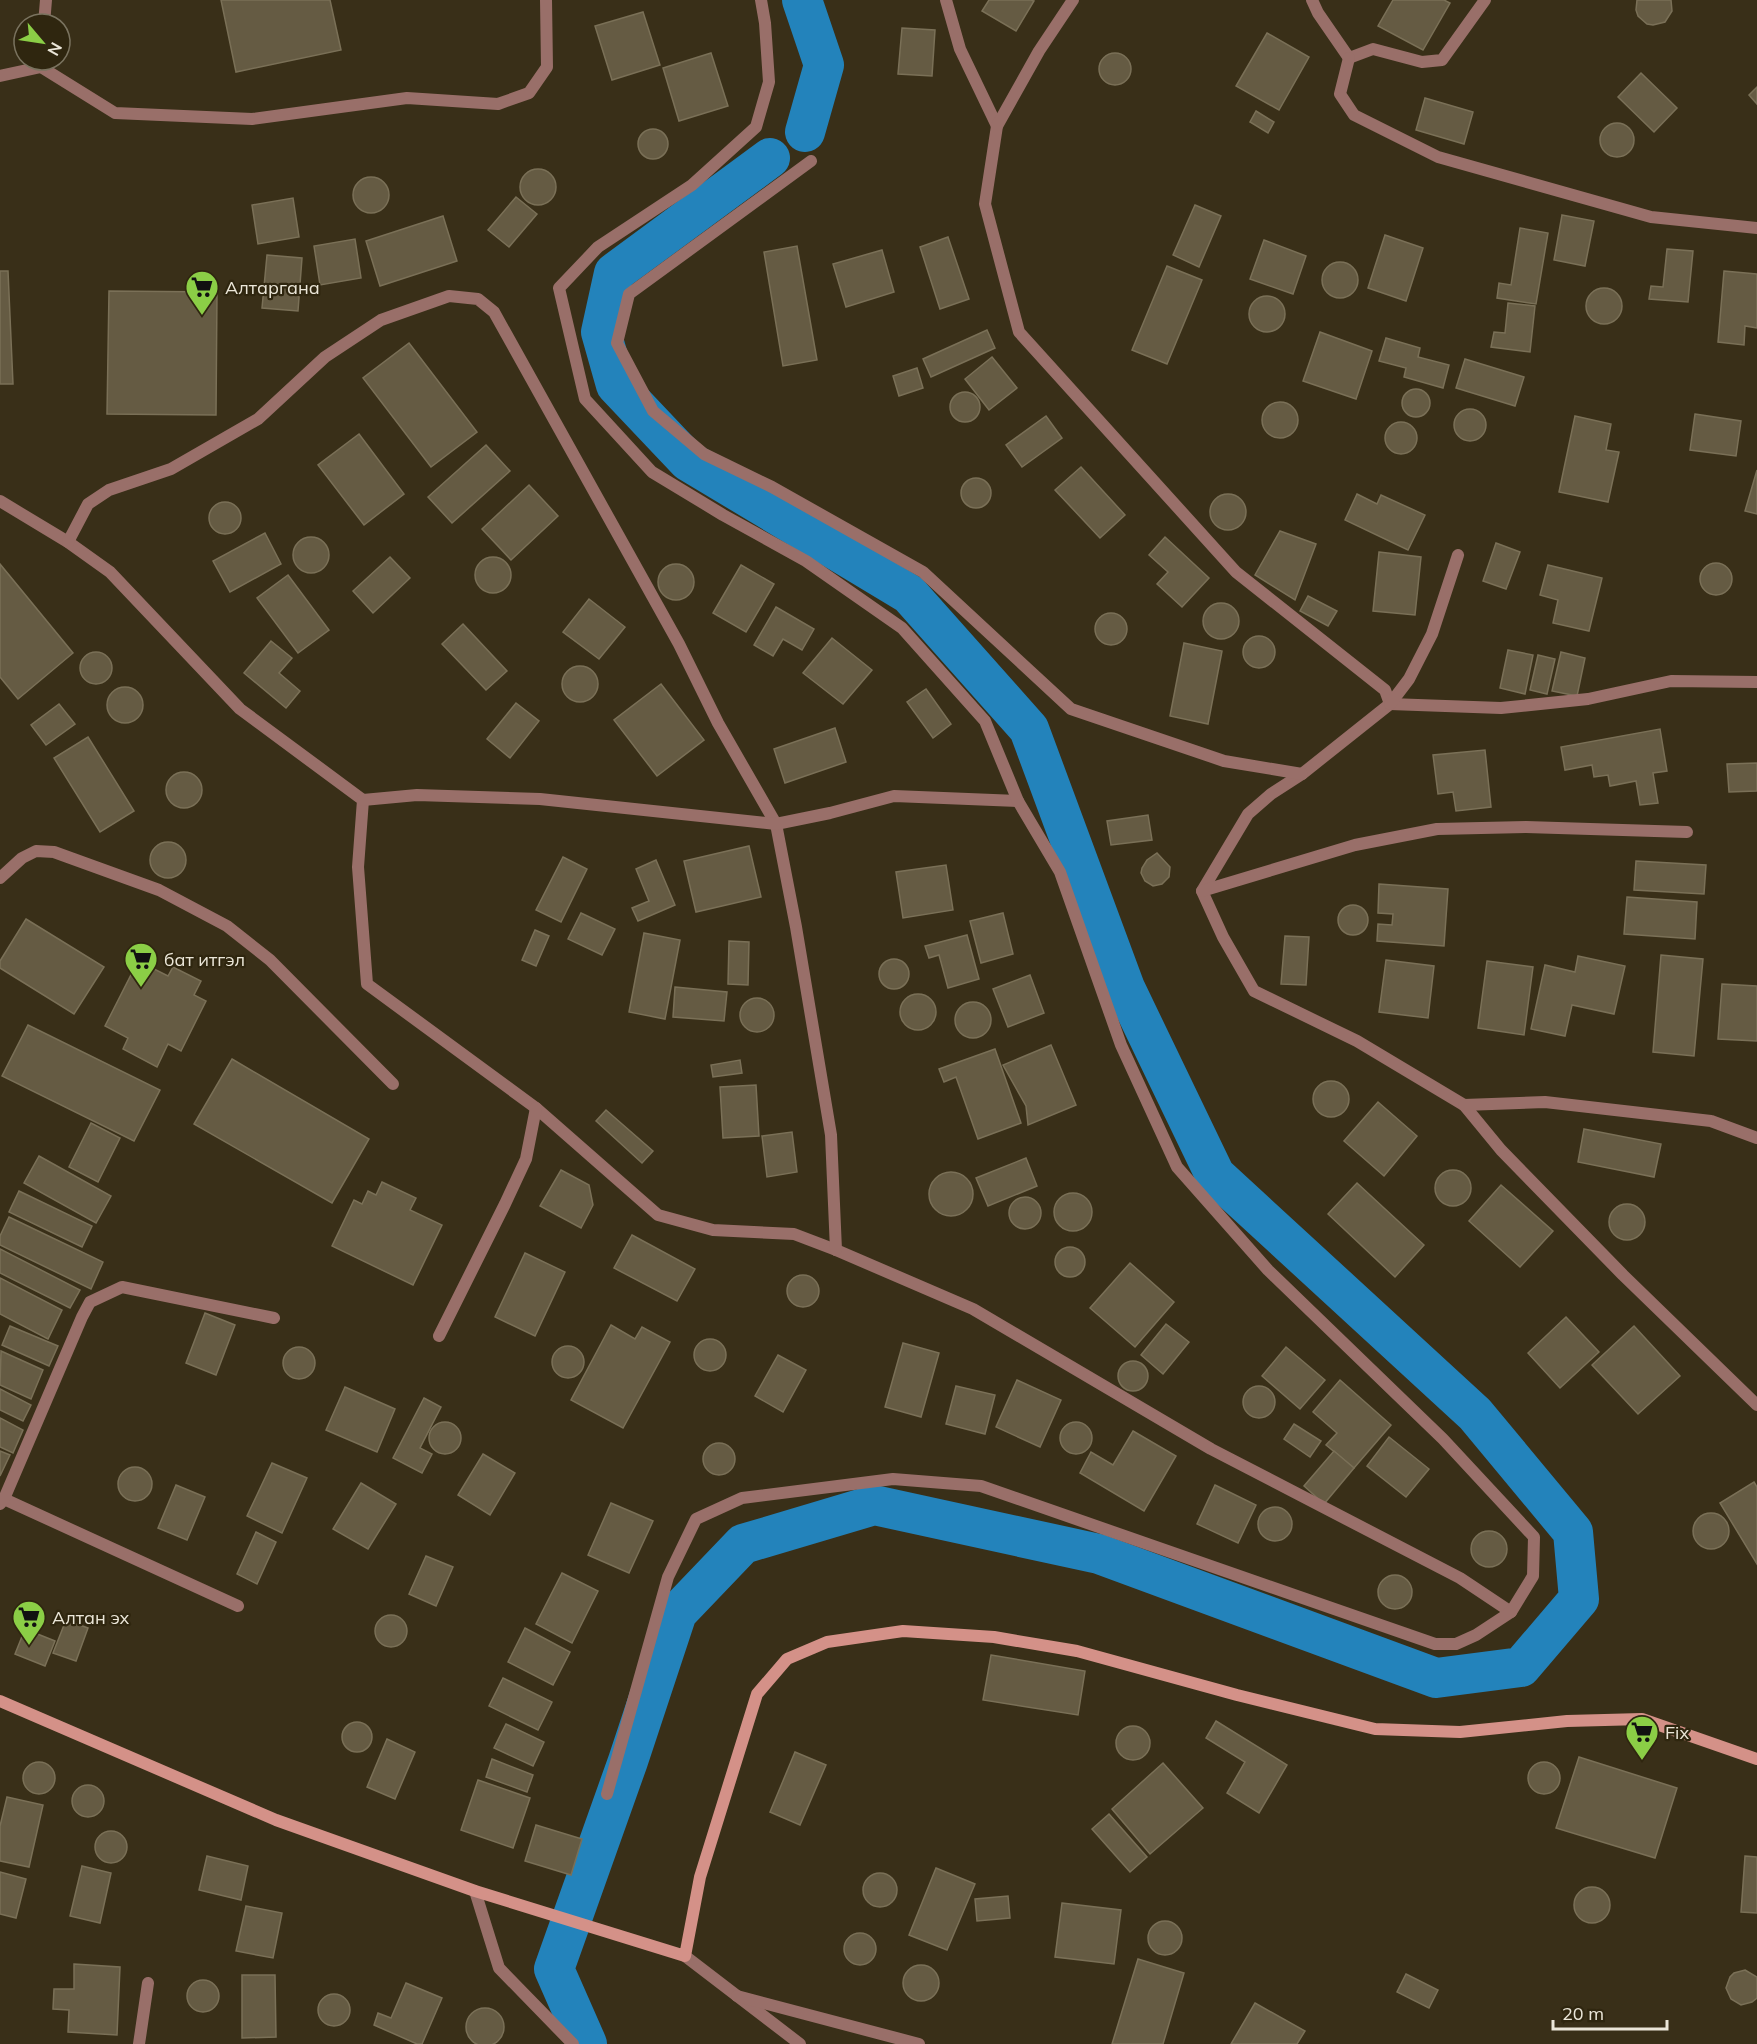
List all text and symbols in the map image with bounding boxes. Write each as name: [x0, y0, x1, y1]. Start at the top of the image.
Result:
north arrow: [12, 12, 72, 72]
text: N: [43, 39, 67, 59]
supermarket icon: Алтаргана: [184, 269, 220, 316]
place label: Алтаргана: [225, 276, 320, 299]
supermarket icon: бат итгэл: [123, 941, 159, 988]
place label: бат итгэл: [164, 948, 245, 971]
supermarket icon: Алтан эх: [11, 1599, 47, 1646]
place label: Алтан эх: [52, 1606, 130, 1629]
supermarket icon: Fix: [1624, 1714, 1660, 1761]
place label: Fix: [1665, 1721, 1689, 1744]
scale bar: [1553, 1993, 1667, 2031]
text: 20 m: [1562, 2002, 1604, 2025]

